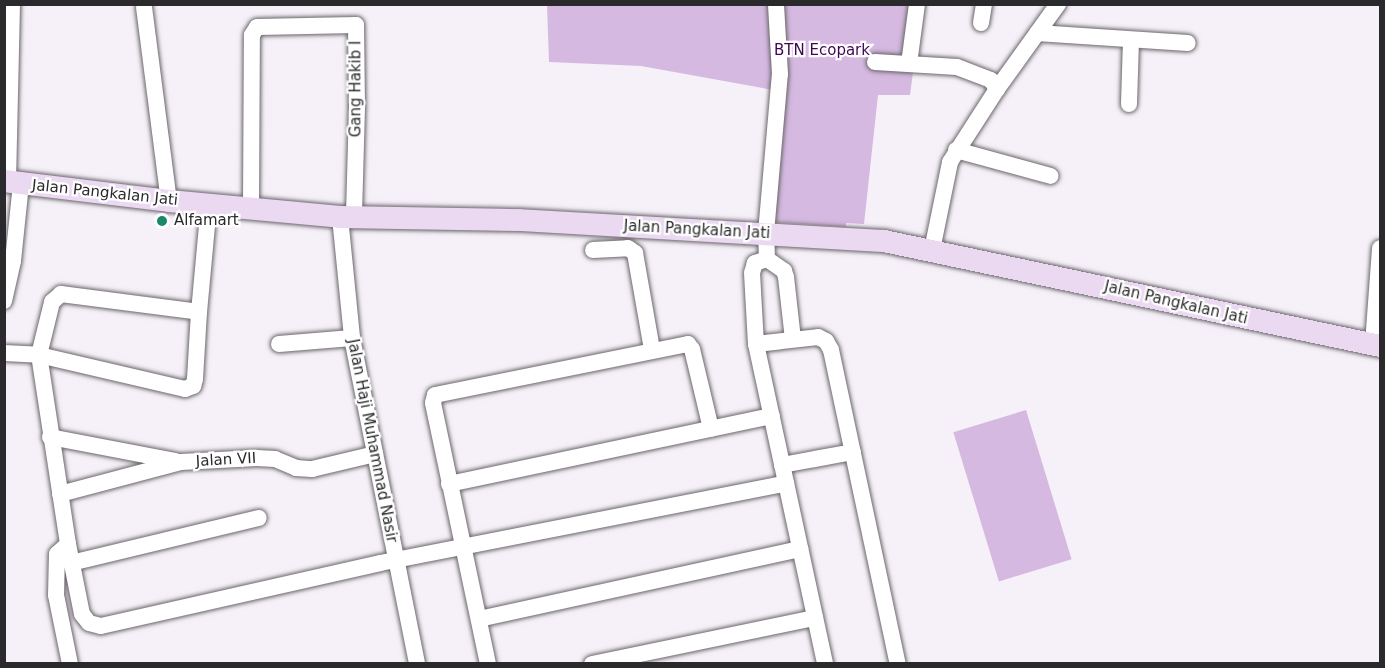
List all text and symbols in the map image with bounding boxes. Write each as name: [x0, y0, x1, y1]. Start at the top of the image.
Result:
street label: Gang Hakib I: [347, 41, 365, 137]
park label: BTN Ecopark: [774, 42, 870, 60]
street label: Jalan Pangkalan Jati: [31, 176, 179, 210]
place label: Alfamart: [174, 212, 239, 230]
marker: Alfamart: [155, 214, 169, 228]
street label: Jalan Pangkalan Jati: [623, 217, 771, 243]
street label: Jalan Pangkalan Jati: [1102, 278, 1250, 328]
street label: Jalan Haji Muhammad Nasir: [343, 338, 401, 544]
street label: Jalan VII: [195, 449, 257, 471]

